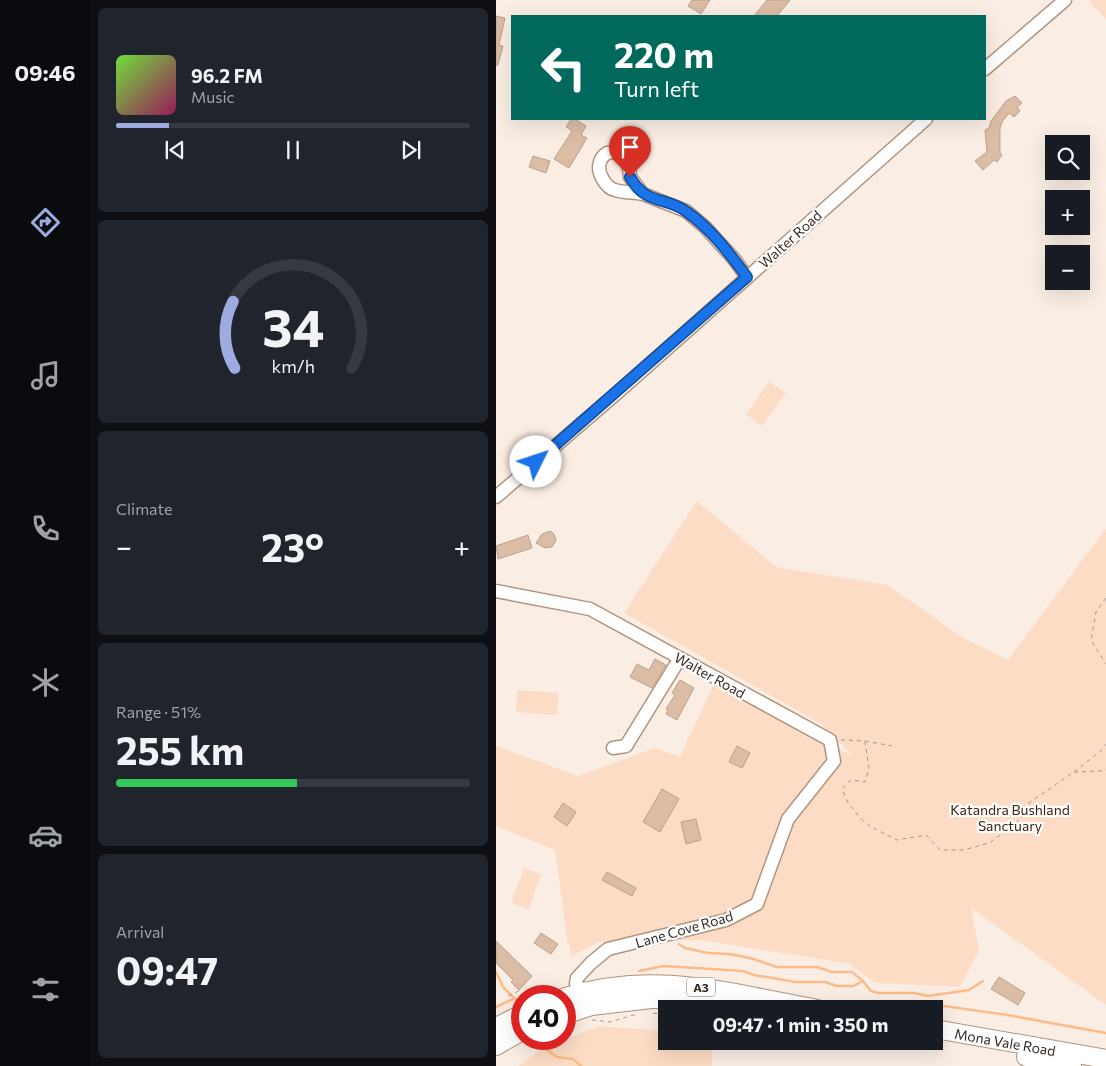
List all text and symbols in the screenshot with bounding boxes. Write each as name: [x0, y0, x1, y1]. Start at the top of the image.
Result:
text: 220 m: [614, 32, 714, 75]
icon: left: [531, 35, 596, 100]
text: 09:46: [14, 59, 76, 86]
text: 96.2 FM: [191, 64, 263, 87]
text: Turn left: [614, 75, 699, 102]
text: Music: [191, 87, 235, 106]
pin: [609, 126, 651, 177]
icon: arrive: [616, 133, 644, 161]
map controls: [1045, 135, 1090, 290]
button: search: [1045, 135, 1090, 180]
icon: previous: [161, 136, 189, 164]
icon: pause: [279, 136, 307, 164]
icon: next: [397, 136, 425, 164]
button: +: [1045, 190, 1090, 235]
icon: directions: [28, 205, 63, 240]
street label: Walter Road: [755, 206, 825, 272]
button: −: [1045, 245, 1090, 290]
text: 34: [262, 294, 324, 358]
text: km/h: [271, 355, 315, 377]
icon: music: [28, 358, 63, 393]
position arrow: [509, 435, 561, 487]
text: Climate: [116, 499, 172, 518]
icon: phone: [28, 511, 63, 546]
text: 23°: [261, 523, 324, 570]
text: −: [116, 529, 132, 563]
text: +: [454, 529, 470, 563]
street label: Walter Road: [672, 649, 748, 701]
icon: climate: [28, 665, 63, 700]
text: Range · 51%: [116, 702, 201, 721]
text: 255 km: [116, 726, 244, 773]
park label: Katandra Bushland Sanctuary: [950, 801, 1070, 834]
icon: car: [28, 818, 63, 853]
street label: Lane Cove Road: [633, 907, 735, 951]
text: Arrival: [116, 922, 164, 941]
text: 09:47: [116, 946, 218, 993]
icon: filters: [28, 972, 63, 1007]
road number: A3: [687, 978, 715, 996]
speed limit sign: 40: [511, 985, 576, 1050]
text: 09:47 · 1 min · 350 m: [713, 1013, 888, 1036]
street label: Mona Vale Road: [953, 1025, 1057, 1059]

